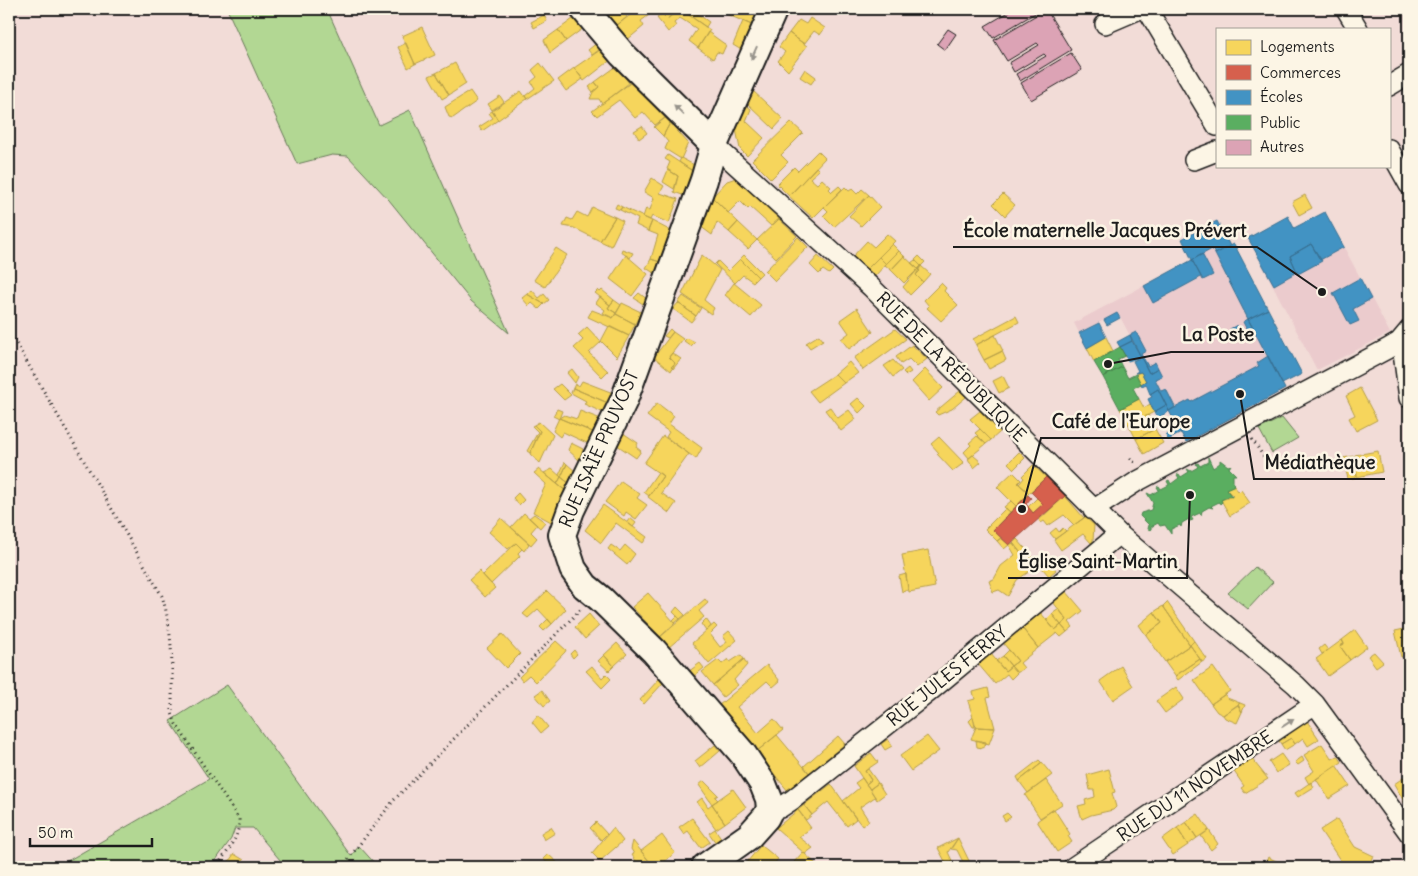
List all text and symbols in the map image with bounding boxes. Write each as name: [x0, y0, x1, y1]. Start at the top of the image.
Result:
legend: [1216, 28, 1390, 168]
text: Logements: [1260, 37, 1335, 56]
one-way arrow: [750, 46, 758, 60]
text: Commerces: [1260, 63, 1341, 82]
text: Écoles: [1260, 87, 1303, 106]
one-way arrow: [673, 104, 685, 116]
text: Public: [1260, 113, 1301, 132]
text: Autres: [1260, 137, 1304, 156]
callout: École maternelle Jacques Prévert: [953, 213, 1257, 247]
text: École maternelle Jacques Prévert: [963, 217, 1247, 242]
street label: RUE DE LA RÉPUBLIQUE: [872, 287, 1031, 446]
callout: La Poste: [1171, 318, 1264, 352]
text: La Poste: [1182, 322, 1254, 346]
street label: RUE ISAÏE PRUVOST: [554, 367, 644, 531]
callout: Café de l'Europe: [1041, 404, 1200, 438]
text: Café de l'Europe: [1052, 409, 1190, 433]
callout: Médiathèque: [1254, 445, 1385, 479]
text: Médiathèque: [1264, 450, 1376, 474]
callout: Église Saint-Martin: [1008, 544, 1187, 578]
text: Église Saint-Martin: [1018, 548, 1178, 573]
street label: RUE JULES FERRY: [882, 620, 1012, 731]
one-way arrow: [1282, 718, 1295, 728]
street label: RUE DU 11 NOVEMBRE: [1112, 725, 1277, 846]
scale bar: [30, 816, 152, 848]
text: 50 m: [38, 823, 73, 842]

